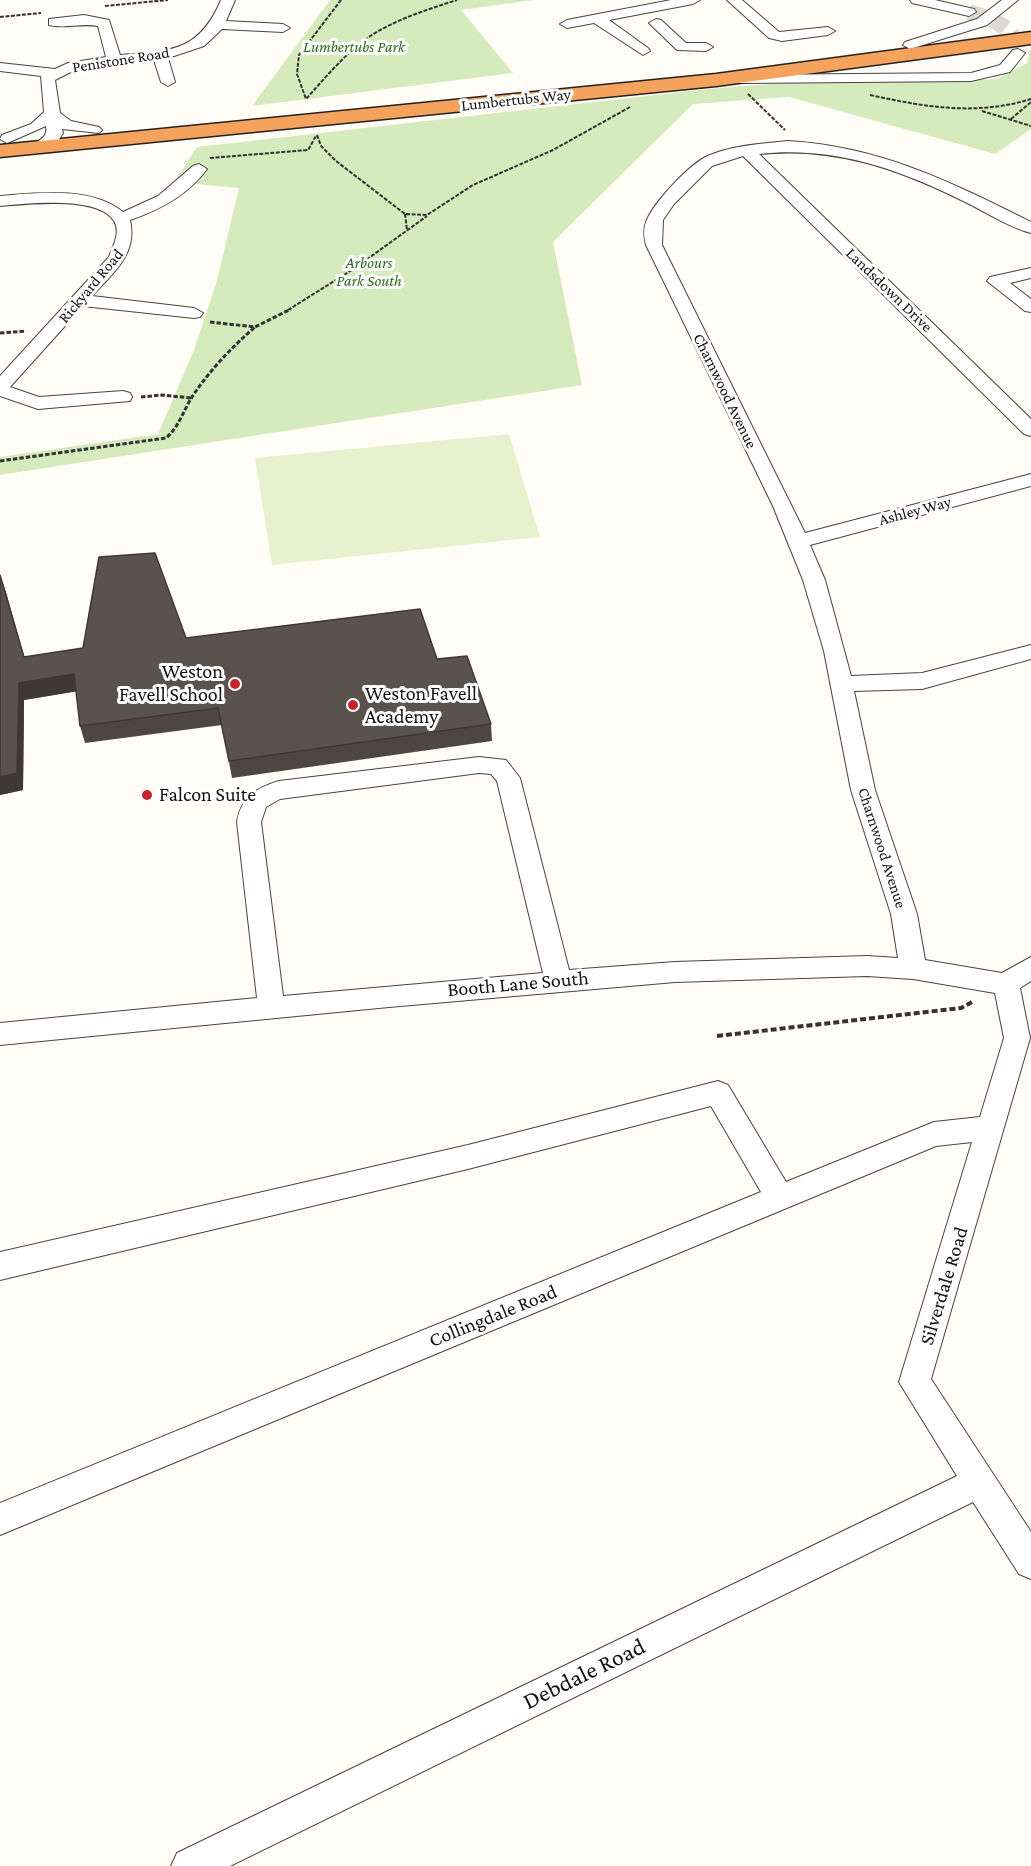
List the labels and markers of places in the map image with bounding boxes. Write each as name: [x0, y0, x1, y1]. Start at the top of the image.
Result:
place label: Weston Favell School: [119, 660, 223, 707]
marker: Weston Favell School: [228, 677, 242, 691]
place label: Weston Favell Academy: [365, 682, 477, 729]
marker: Weston Favell Academy: [346, 698, 360, 712]
place label: Falcon Suite: [159, 783, 256, 807]
marker: Falcon Suite: [140, 788, 154, 802]

